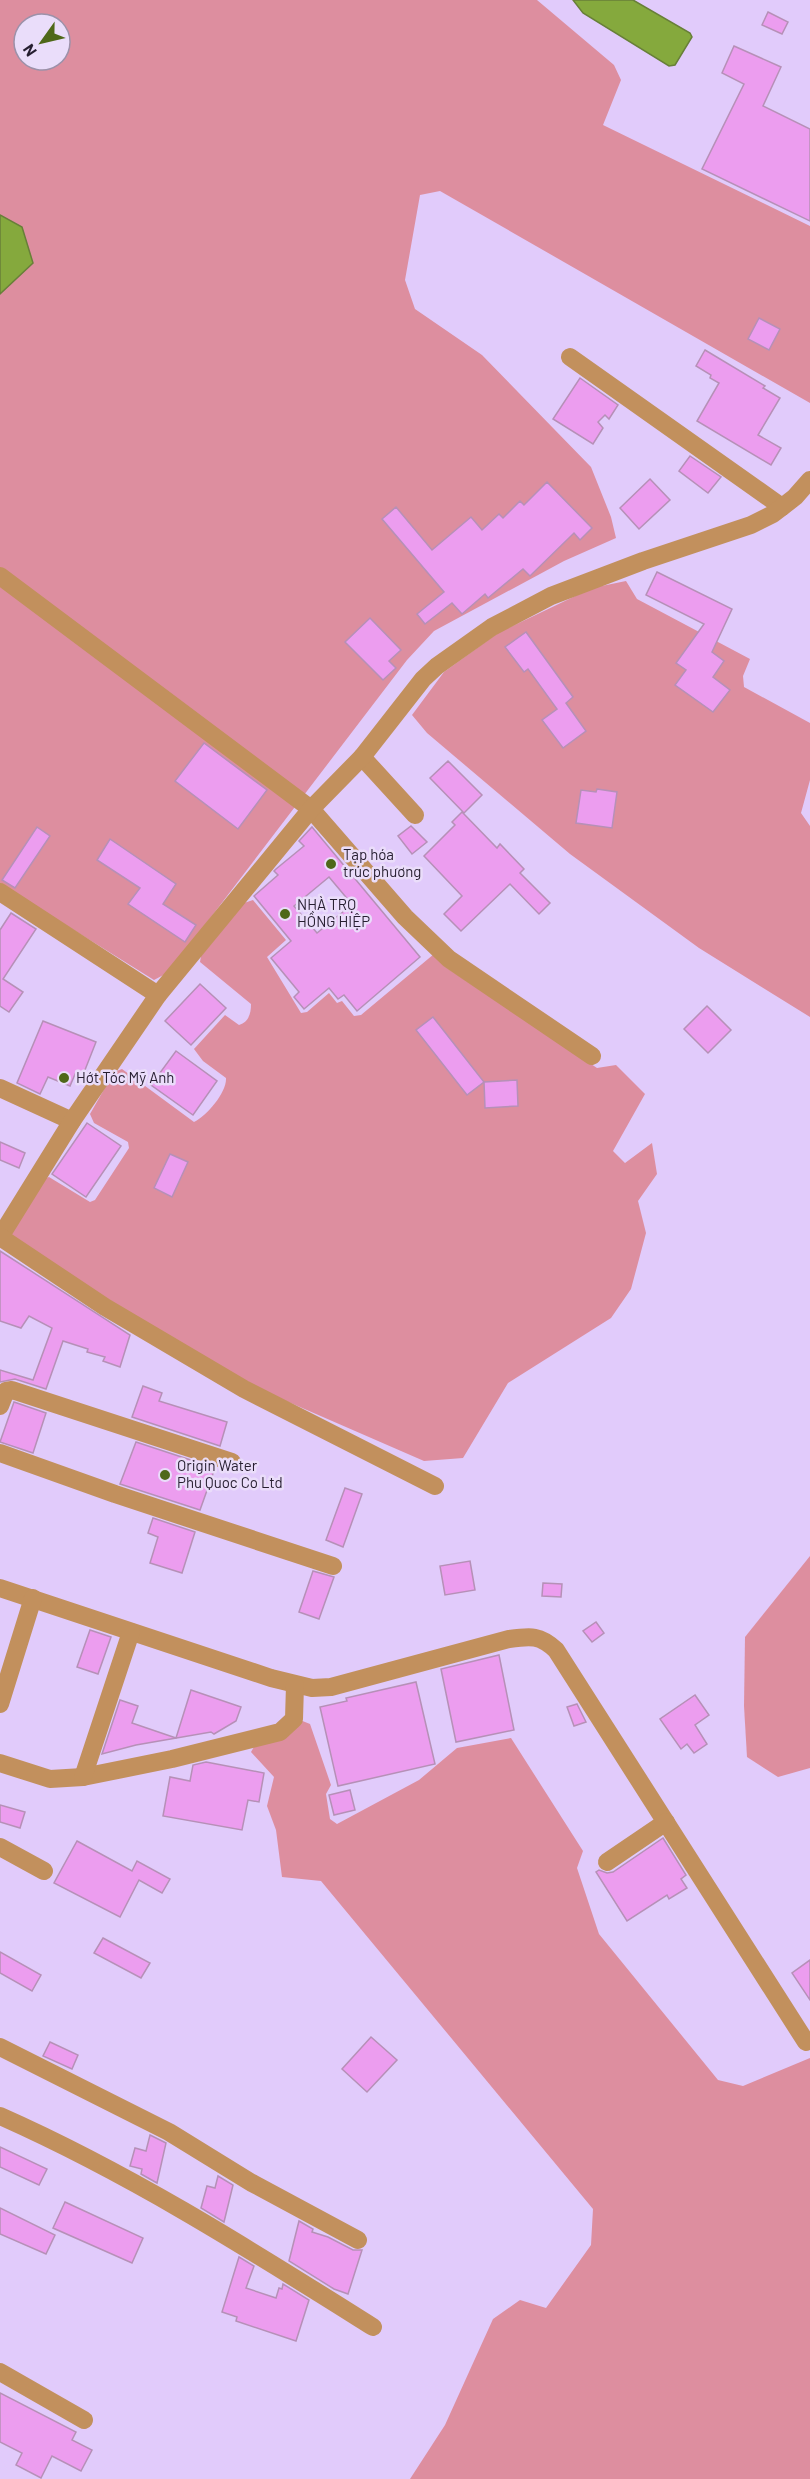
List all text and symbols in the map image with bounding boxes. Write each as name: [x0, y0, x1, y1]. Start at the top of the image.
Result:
north arrow: [12, 12, 72, 72]
text: N: [18, 41, 40, 60]
place label: Tạp hóa trúc phương: [343, 845, 421, 880]
marker: Tạp hóa trúc phương: [324, 857, 338, 871]
place label: NHÀ TRỌ HỒNG HIỆP: [297, 895, 370, 930]
marker: NHÀ TRỌ HỒNG HIỆP: [278, 907, 292, 921]
place label: Hớt Tóc Mỹ Anh: [76, 1068, 174, 1086]
marker: Hớt Tóc Mỹ Anh: [57, 1071, 71, 1085]
place label: Origin Water Phu Quoc Co Ltd: [177, 1456, 283, 1491]
marker: Origin Water Phu Quoc Co Ltd: [158, 1468, 172, 1482]

